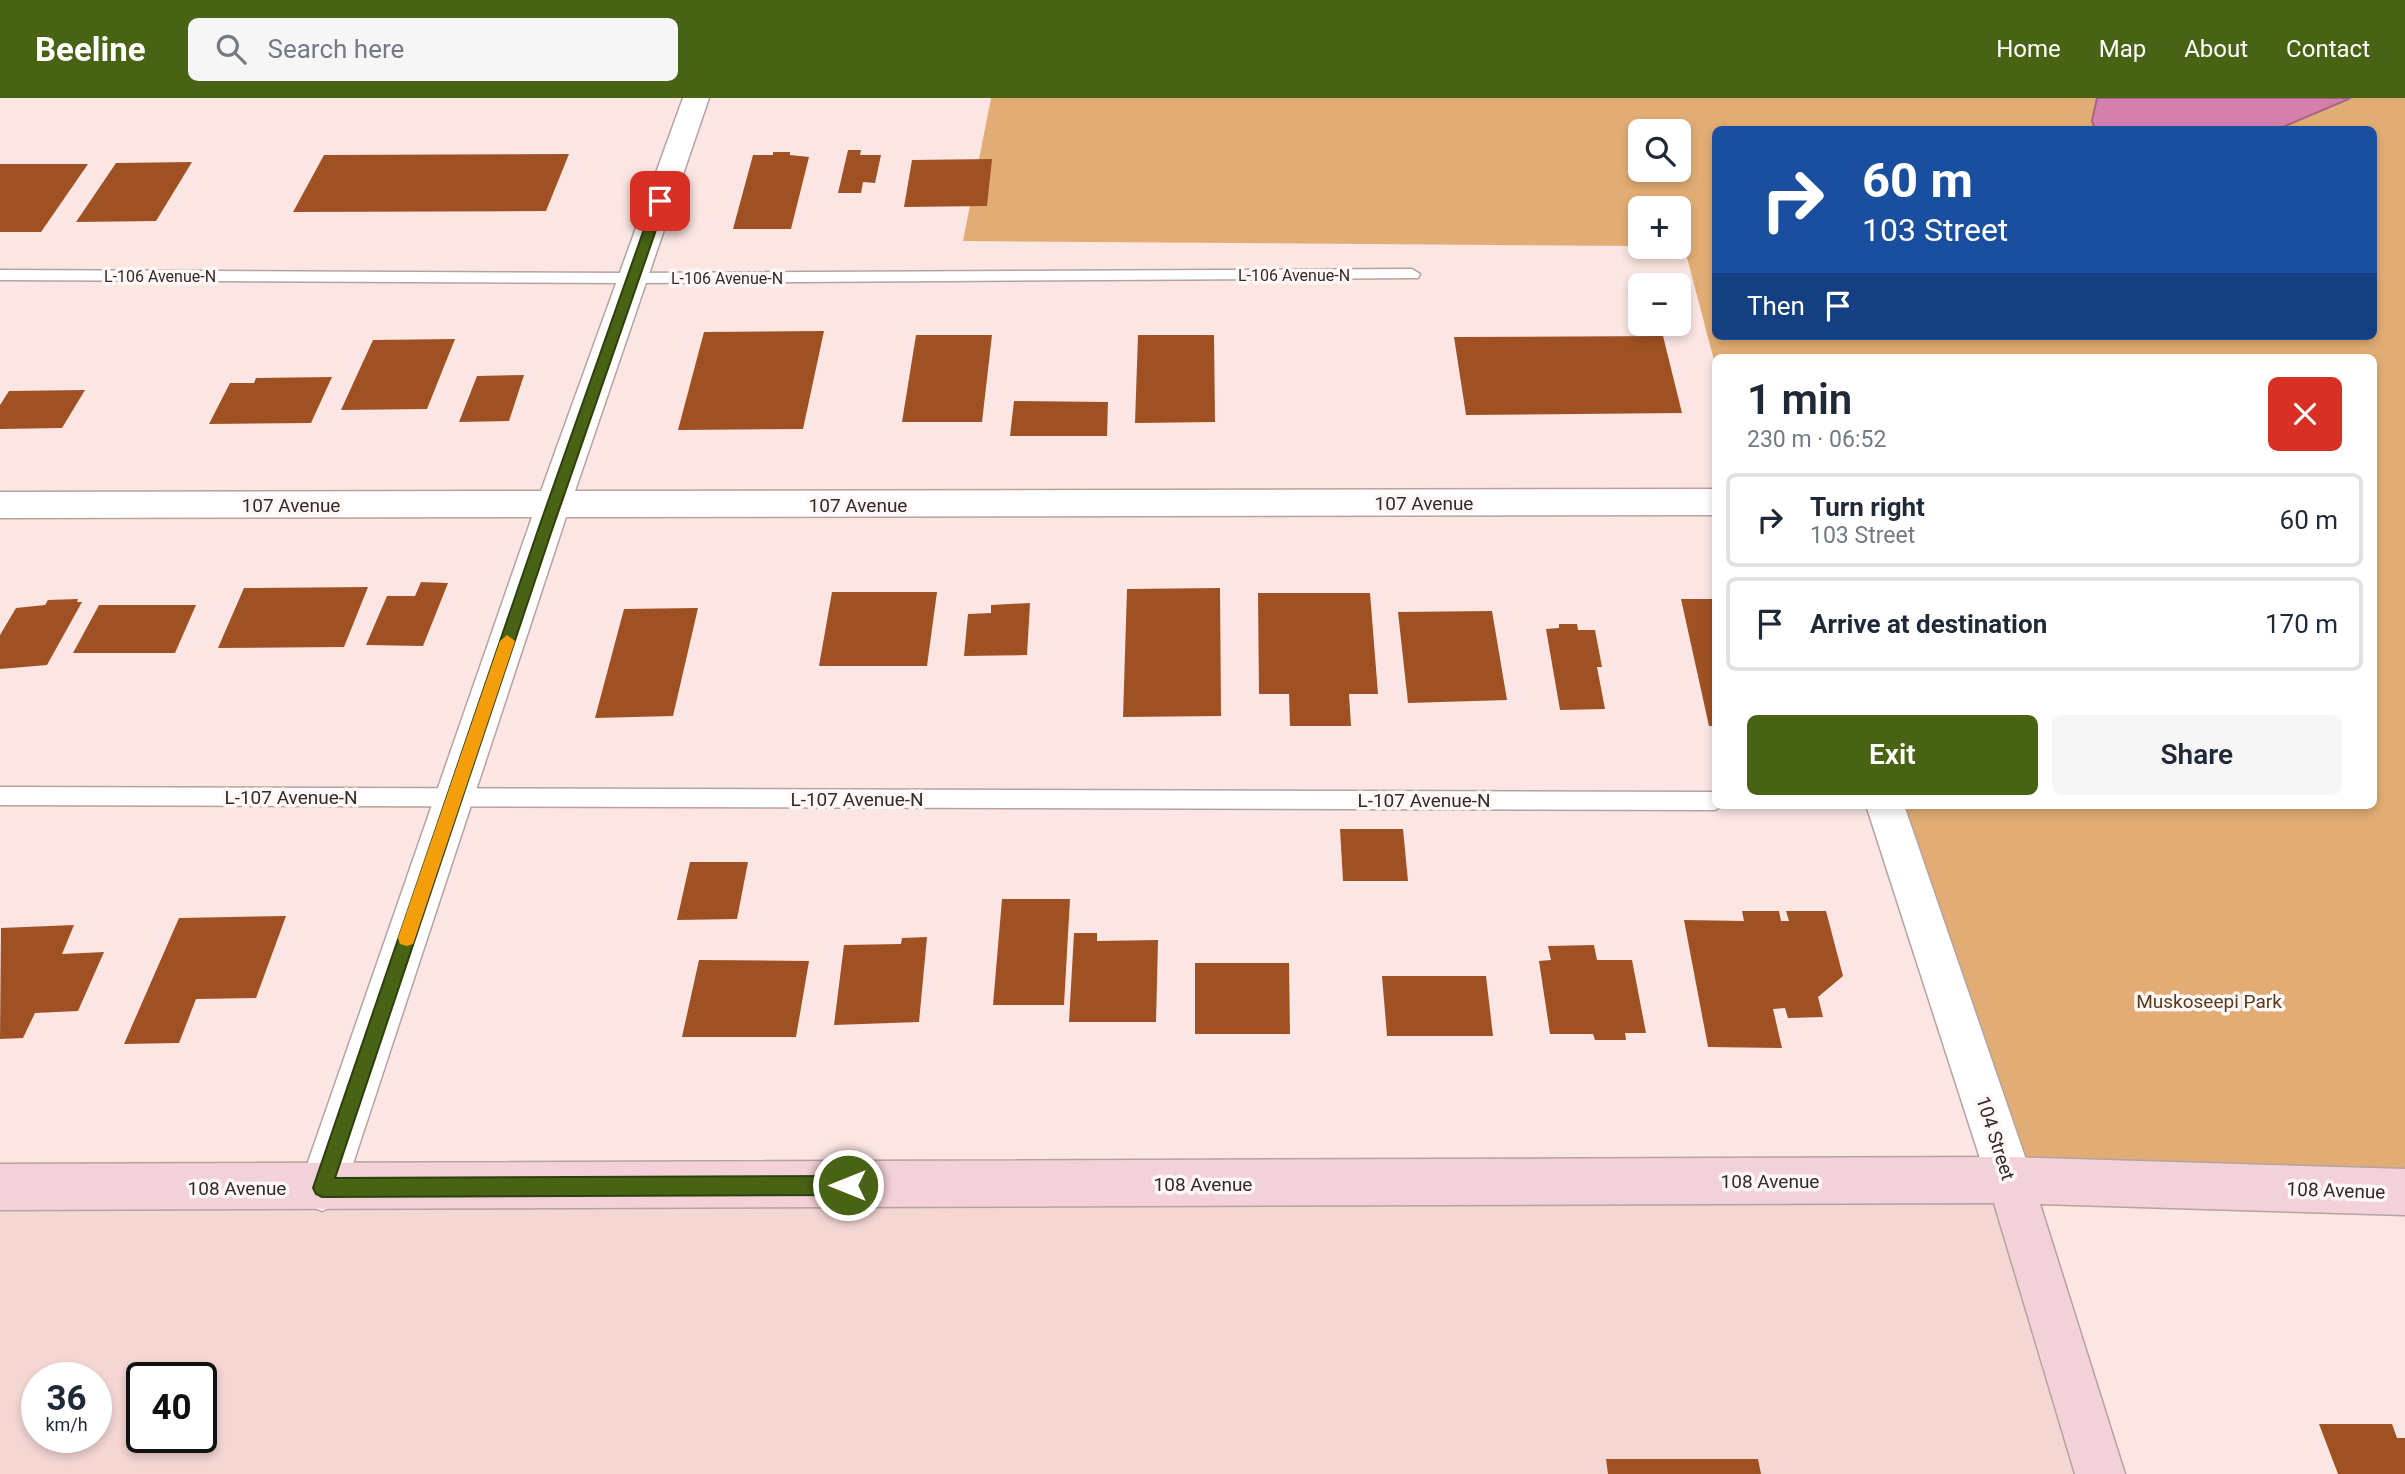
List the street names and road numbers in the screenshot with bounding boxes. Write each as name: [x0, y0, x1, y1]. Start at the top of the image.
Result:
street label: L-106 Avenue-N: [1238, 266, 1350, 285]
street label: L-106 Avenue-N: [104, 267, 216, 286]
street label: L-106 Avenue-N: [671, 269, 783, 288]
street label: 107 Avenue: [1375, 492, 1473, 515]
street label: 107 Avenue: [242, 494, 340, 517]
street label: 107 Avenue: [809, 494, 907, 517]
street label: L-107 Avenue-N: [224, 786, 358, 809]
street label: L-107 Avenue-N: [790, 788, 924, 811]
street label: L-107 Avenue-N: [1357, 789, 1491, 812]
street label: 104 Street: [1971, 1093, 2020, 1183]
street label: 108 Avenue: [1721, 1170, 1819, 1193]
street label: 108 Avenue: [1154, 1173, 1252, 1196]
street label: 108 Avenue: [188, 1177, 286, 1200]
street label: 108 Avenue: [2286, 1177, 2386, 1204]

